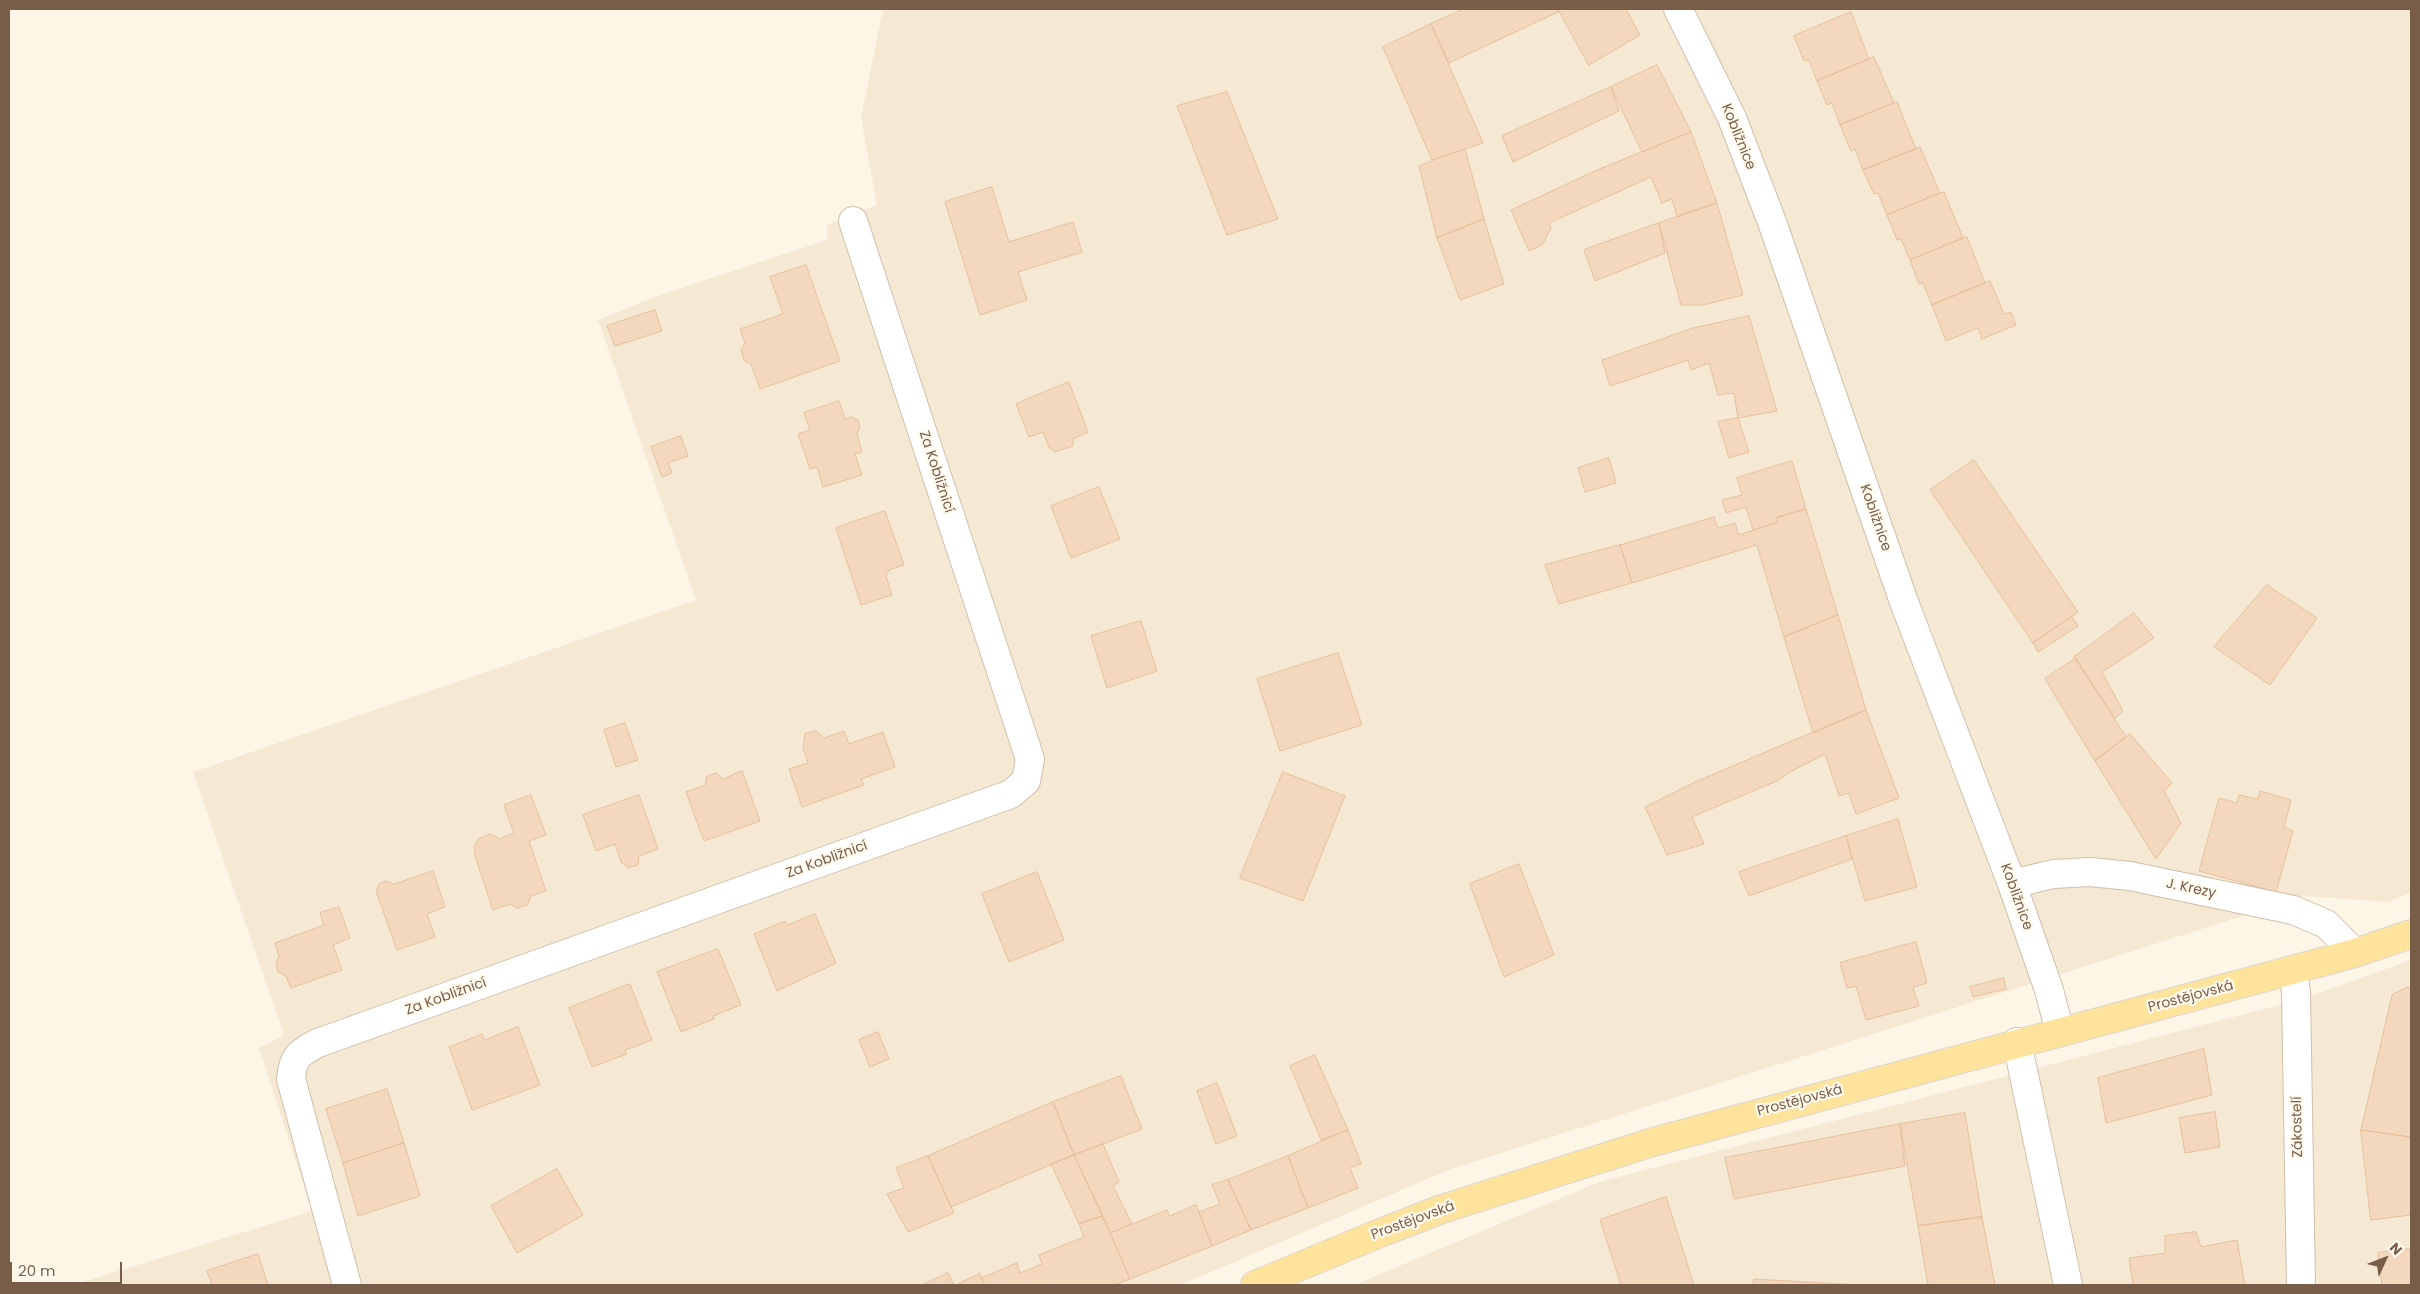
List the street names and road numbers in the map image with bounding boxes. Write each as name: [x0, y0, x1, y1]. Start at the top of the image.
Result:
street label: Kobližnice: [1717, 102, 1759, 172]
street label: Za Kobližnicí: [915, 429, 957, 515]
street label: Kobližnice: [1856, 482, 1894, 554]
street label: Za Kobližnicí: [784, 838, 870, 882]
street label: Kobližnice: [1996, 861, 2036, 933]
street label: J. Krezy: [2164, 876, 2218, 902]
street label: Za Kobližnicí: [403, 975, 489, 1019]
street label: Prostějovská: [2146, 978, 2236, 1016]
street label: Prostějovská: [1755, 1082, 1845, 1120]
street label: Zákostelí: [2289, 1096, 2307, 1158]
street label: Prostějovská: [1369, 1198, 1457, 1244]

